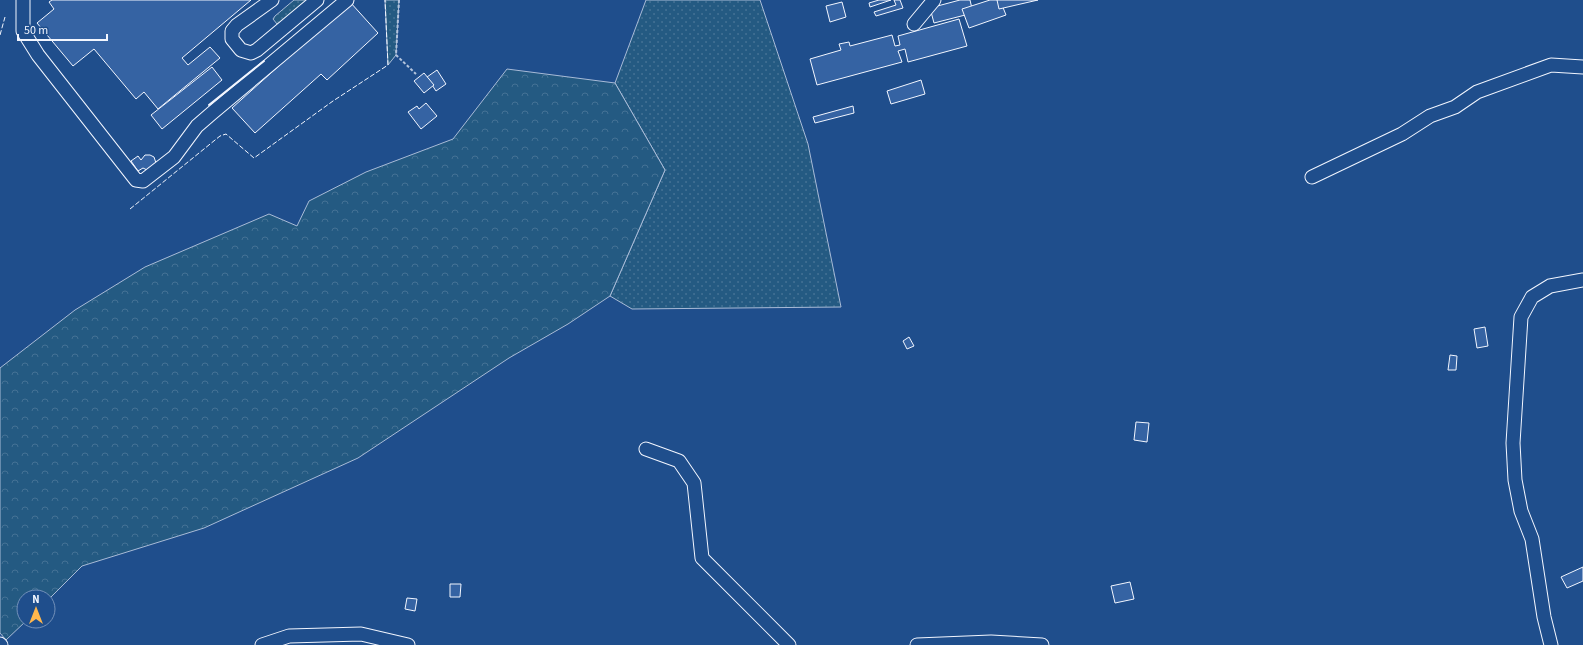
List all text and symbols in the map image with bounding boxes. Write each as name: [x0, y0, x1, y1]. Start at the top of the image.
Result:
scale bar: [18, 16, 107, 42]
text: 50 m: [24, 22, 48, 39]
north arrow: [16, 589, 56, 629]
text: N: [32, 592, 40, 607]

